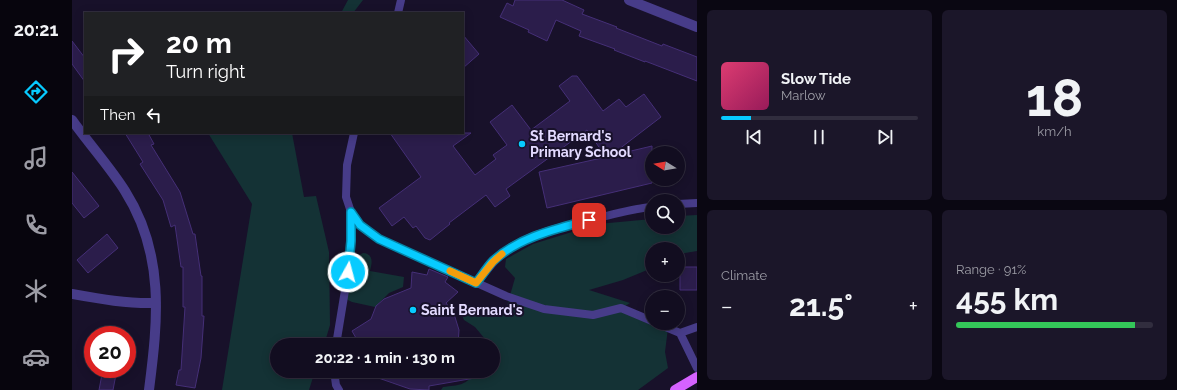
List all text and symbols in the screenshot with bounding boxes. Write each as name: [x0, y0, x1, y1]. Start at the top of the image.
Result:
text: 20:21: [14, 19, 58, 40]
text: 20 m: [166, 27, 232, 60]
icon: right: [100, 28, 152, 80]
text: Turn right: [166, 61, 245, 82]
text: 18: [1026, 67, 1083, 128]
text: Slow Tide: [781, 70, 851, 88]
icon: directions: [22, 78, 50, 106]
text: Marlow: [781, 88, 826, 103]
icon: left: [143, 104, 165, 126]
text: Then: [100, 106, 135, 124]
text: km/h: [1037, 124, 1072, 139]
icon: previous: [743, 126, 765, 148]
icon: pause: [808, 126, 830, 148]
icon: next: [874, 126, 896, 148]
place label: St Bernard's Primary School: [530, 128, 632, 160]
marker: St Bernard's Primary School: [517, 139, 527, 149]
icon: music: [22, 144, 50, 172]
north arrow: [645, 146, 685, 186]
map controls: [645, 146, 685, 330]
button: search: [645, 194, 685, 234]
pin: [572, 203, 606, 237]
icon: arrive: [578, 209, 600, 231]
icon: phone: [22, 211, 50, 239]
button: +: [645, 242, 685, 282]
position arrow: [327, 251, 369, 293]
text: Range · 91%: [956, 262, 1026, 277]
text: Climate: [721, 268, 767, 283]
icon: climate: [22, 277, 50, 305]
text: 455 km: [956, 282, 1058, 317]
text: 21.5°: [789, 288, 853, 323]
button: −: [645, 290, 685, 330]
text: −: [721, 293, 733, 319]
text: +: [909, 293, 918, 319]
place label: Saint Bernard's: [421, 302, 523, 318]
marker: Saint Bernard's: [408, 305, 418, 315]
speed limit sign: 20: [84, 326, 136, 378]
icon: car: [22, 343, 50, 371]
text: 20:22 · 1 min · 130 m: [315, 349, 455, 367]

